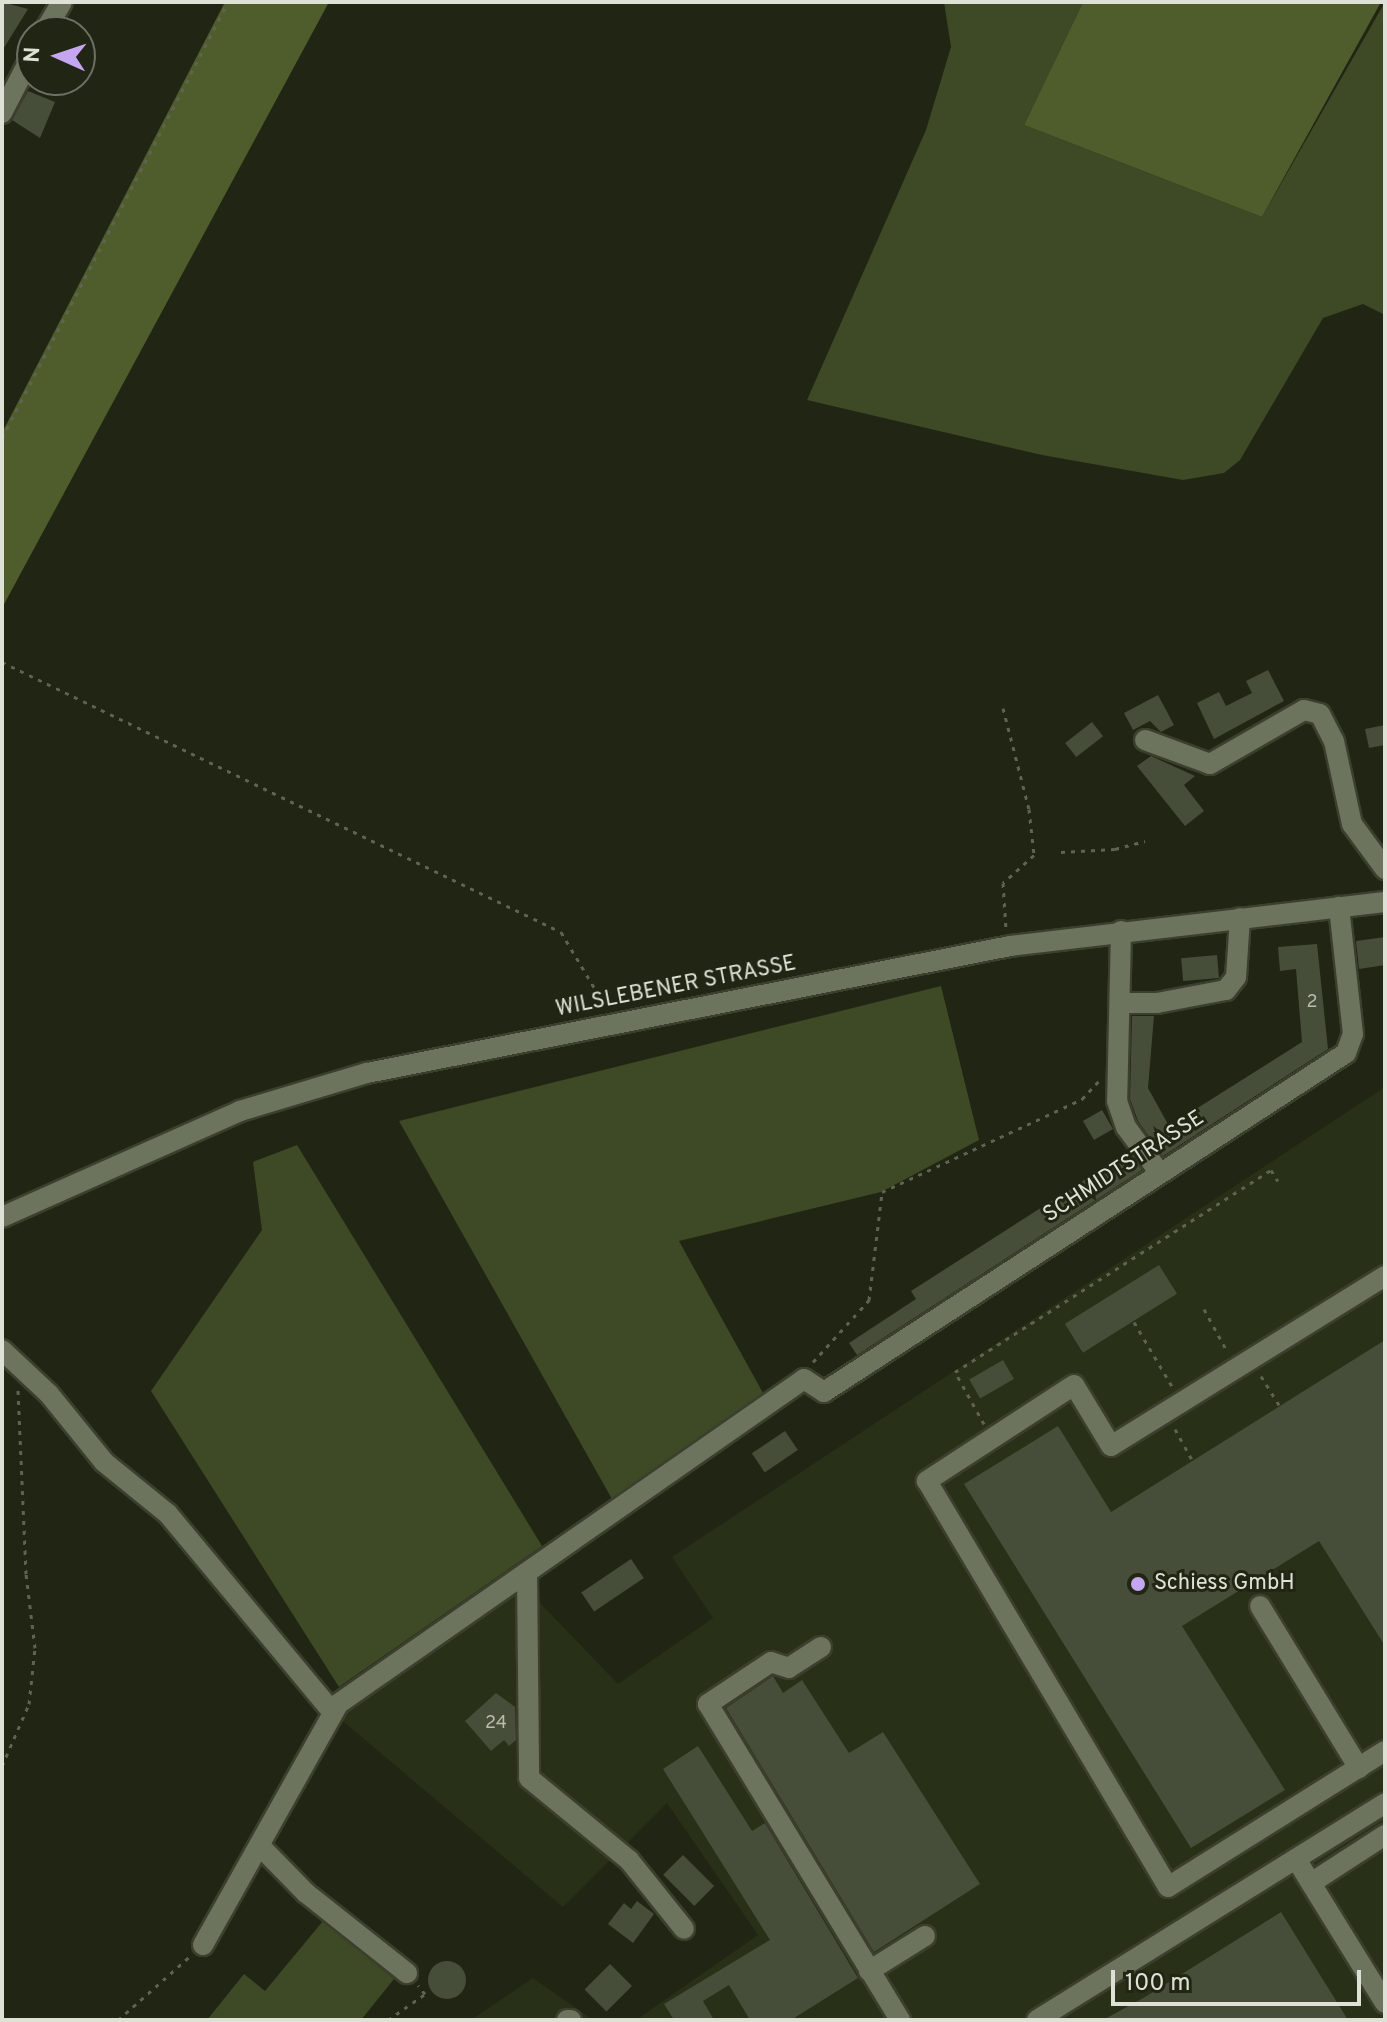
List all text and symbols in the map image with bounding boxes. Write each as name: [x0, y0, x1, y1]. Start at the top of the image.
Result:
north arrow: [16, 16, 96, 96]
text: N: [20, 46, 47, 63]
street label: WILSLEBENER STRASSE: [554, 951, 798, 1023]
house number: 2: [1306, 992, 1318, 1014]
street label: SCHMIDTSTRASSE: [1039, 1105, 1209, 1229]
place label: Schiess GmbH: [1154, 1571, 1295, 1597]
marker: Schiess GmbH: [1129, 1575, 1147, 1593]
house number: 24: [485, 1713, 507, 1735]
scale bar: [1115, 1954, 1365, 2004]
text: 100 m: [1125, 1969, 1191, 1999]

